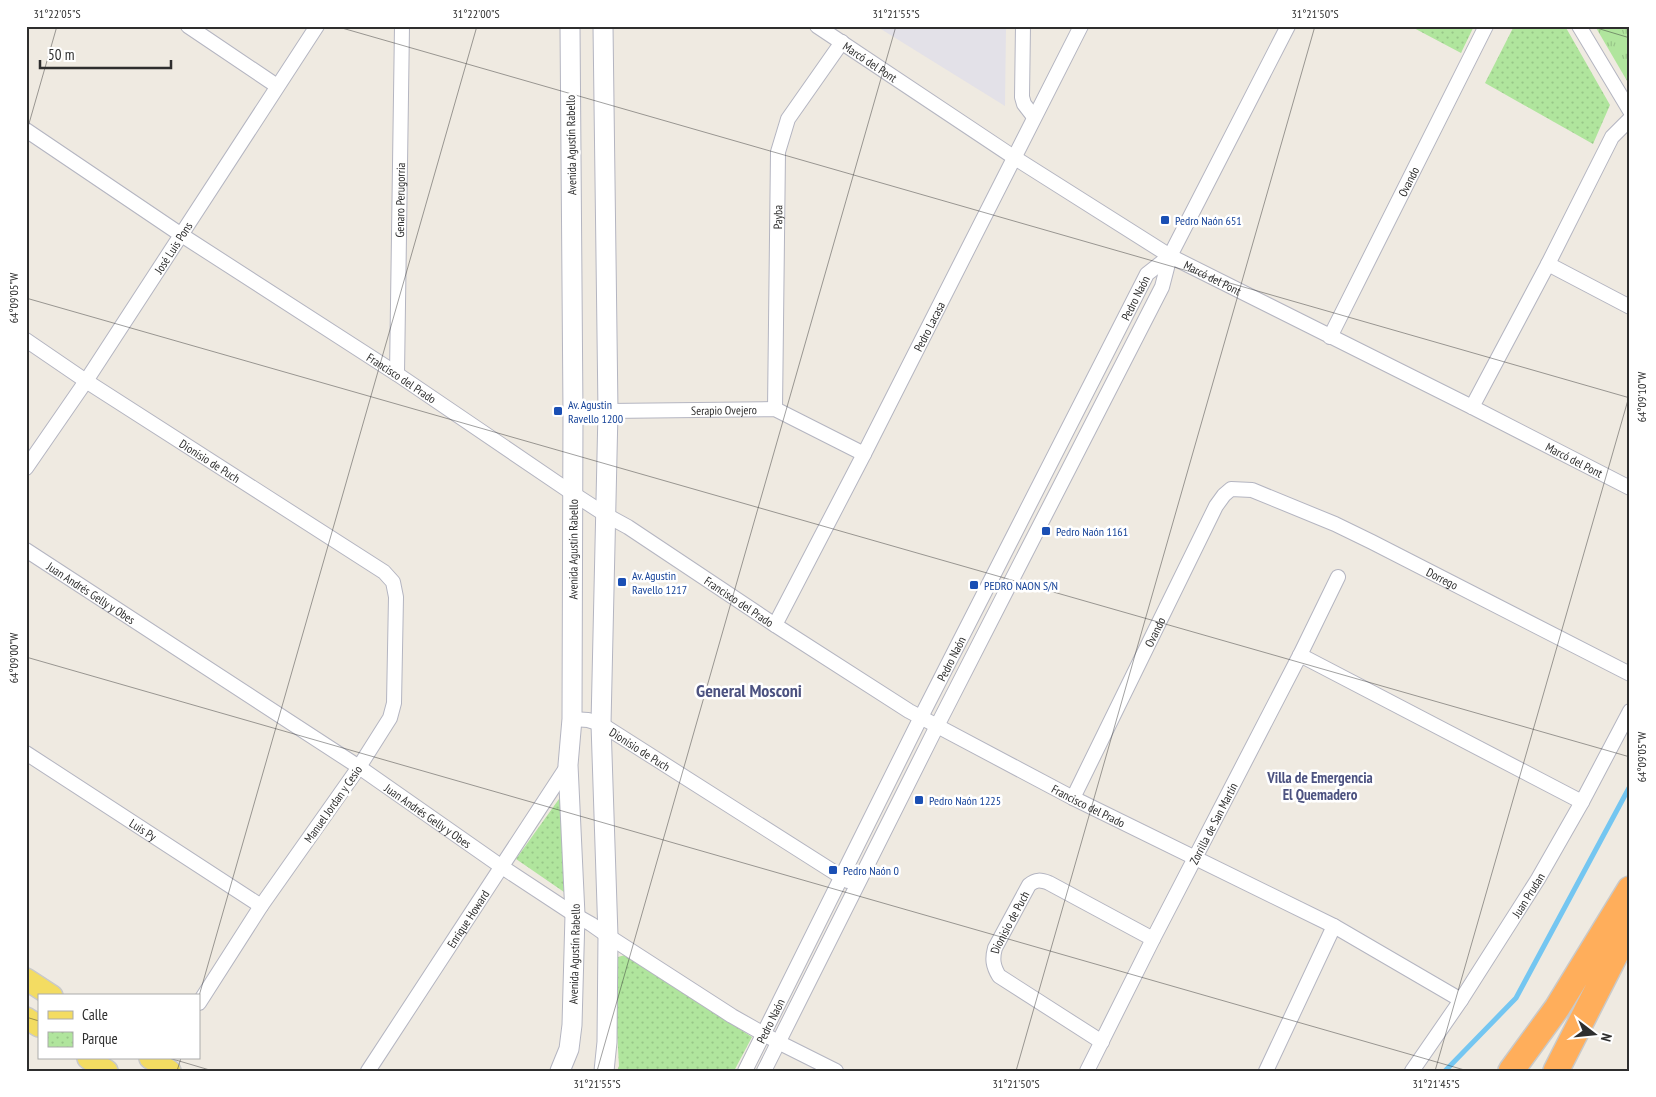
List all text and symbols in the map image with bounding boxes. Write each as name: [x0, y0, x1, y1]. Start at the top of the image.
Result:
text: 31°22'05"S: [33, 6, 81, 21]
text: 31°22'00"S: [452, 6, 500, 21]
text: 31°21'55"S: [872, 6, 920, 21]
text: 31°21'50"S: [1291, 6, 1339, 21]
scale bar: [40, 38, 171, 70]
street label: Marcó del Pont: [840, 38, 901, 85]
text: 50 m: [48, 45, 74, 64]
street label: Avenida Agustín Rabello: [563, 95, 579, 195]
street label: Genaro Perugorria: [391, 162, 408, 238]
street label: Ovando: [1394, 164, 1422, 199]
street label: Payba: [770, 205, 785, 229]
place label: Pedro Naón 651: [1175, 213, 1242, 228]
marker: Pedro Naón 651: [1159, 214, 1171, 226]
street label: José Luis Pons: [150, 219, 195, 277]
street label: Marcó del Pont: [1182, 257, 1244, 298]
text: 64°09'05"W: [6, 273, 21, 323]
street label: Pedro Naón: [1117, 273, 1152, 323]
street label: Pedro Lacasa: [910, 299, 948, 354]
street label: Francisco del Prado: [364, 349, 439, 406]
text: 64°09'10"W: [1634, 372, 1649, 422]
place label: Av. Agustin Ravello 1200: [568, 397, 623, 426]
street label: Serapio Ovejero: [691, 402, 757, 418]
marker: Av. Agustin Ravello 1200: [552, 405, 564, 417]
street label: Dionisio de Puch: [177, 436, 243, 485]
street label: Marcó del Pont: [1543, 439, 1606, 481]
street label: Avenida Agustín Rabello: [565, 499, 580, 600]
place label: Pedro Naón 1161: [1056, 524, 1128, 539]
marker: Pedro Naón 1161: [1040, 525, 1052, 537]
street label: Juan Andrés Gelly y Obes: [44, 558, 138, 627]
street label: Dorrego: [1424, 564, 1461, 592]
place label: Av. Agustin Ravello 1217: [632, 568, 687, 597]
street label: Francisco del Prado: [702, 573, 777, 630]
marker: Av. Agustin Ravello 1217: [616, 576, 628, 588]
place label: PEDRO NAON S/N: [984, 578, 1058, 593]
marker: PEDRO NAON S/N: [968, 579, 980, 591]
street label: Ovando: [1141, 614, 1168, 649]
text: 64°09'00"W: [6, 633, 21, 683]
street label: Pedro Naón: [933, 634, 968, 683]
district label: General Mosconi: [696, 679, 802, 702]
street label: Dionisio de Puch: [607, 724, 673, 774]
text: 64°09'05"W: [1634, 732, 1649, 782]
street label: Manuel Jordan y Cesio: [301, 762, 365, 846]
district label: Villa de Emergencia El Quemadero: [1266, 768, 1373, 804]
street label: Juan Andrés Gelly y Obes: [381, 779, 474, 851]
street label: Zorrilla de San Martín: [1186, 780, 1240, 867]
street label: Francisco del Prado: [1049, 781, 1128, 830]
place label: Pedro Naón 1225: [929, 793, 1001, 808]
marker: Pedro Naón 1225: [913, 794, 925, 806]
street label: Luis Py: [127, 815, 160, 844]
place label: Pedro Naón 0: [843, 863, 899, 878]
marker: Pedro Naón 0: [827, 864, 839, 876]
street label: Juan Prudan: [1508, 870, 1548, 921]
street label: Enrique Howard: [443, 887, 492, 950]
street label: Dionisio de Puch: [986, 888, 1032, 955]
street label: Avenida Agustín Rabello: [565, 903, 583, 1004]
legend: [38, 994, 200, 1060]
street label: Pedro Naón: [753, 996, 787, 1046]
text: Calle: [82, 1005, 108, 1024]
north arrow: [1568, 1010, 1618, 1060]
text: Parque: [82, 1029, 118, 1048]
text: N: [1597, 1031, 1616, 1044]
text: 31°21'55"S: [573, 1076, 621, 1091]
text: 31°21'50"S: [992, 1076, 1040, 1091]
text: 31°21'45"S: [1412, 1076, 1460, 1091]

